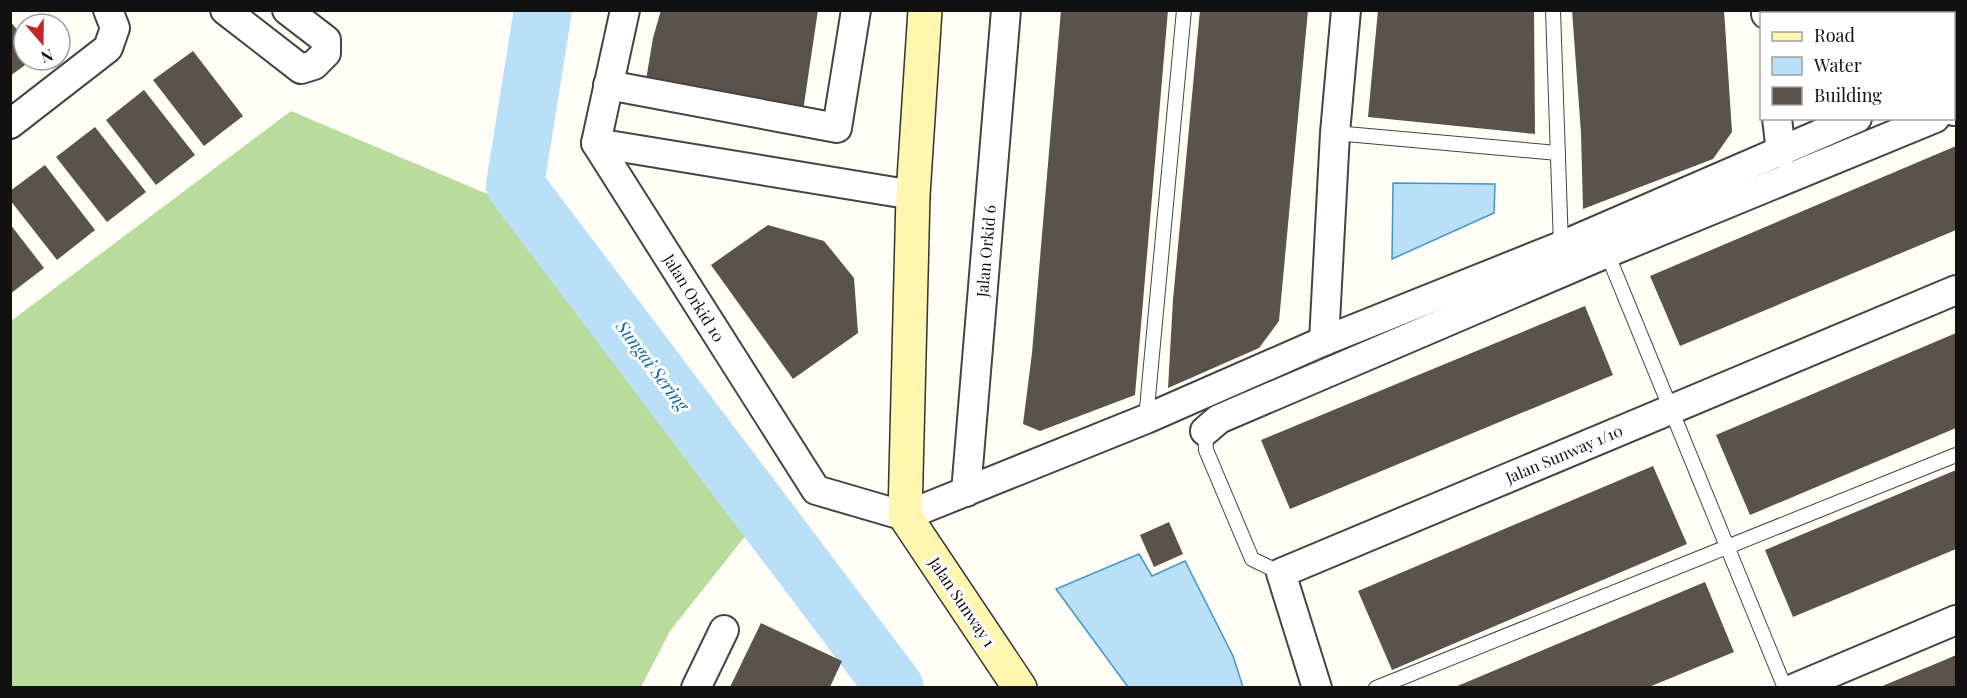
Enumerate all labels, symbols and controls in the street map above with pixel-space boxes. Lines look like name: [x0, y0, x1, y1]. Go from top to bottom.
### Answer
north arrow: [12, 12, 72, 72]
legend: [1760, 12, 1955, 120]
text: Road: [1814, 23, 1855, 47]
text: N: [38, 45, 56, 69]
text: Water: [1813, 53, 1862, 77]
text: Building: [1814, 83, 1882, 107]
street label: Jalan Orkid 6: [971, 204, 1000, 299]
street label: Jalan Orkid 10: [659, 249, 730, 346]
water label: Sungai Sering: [610, 314, 696, 417]
street label: Jalan Sunway 1/10: [1501, 419, 1626, 488]
street label: Jalan Sunway 1: [924, 552, 1000, 651]

